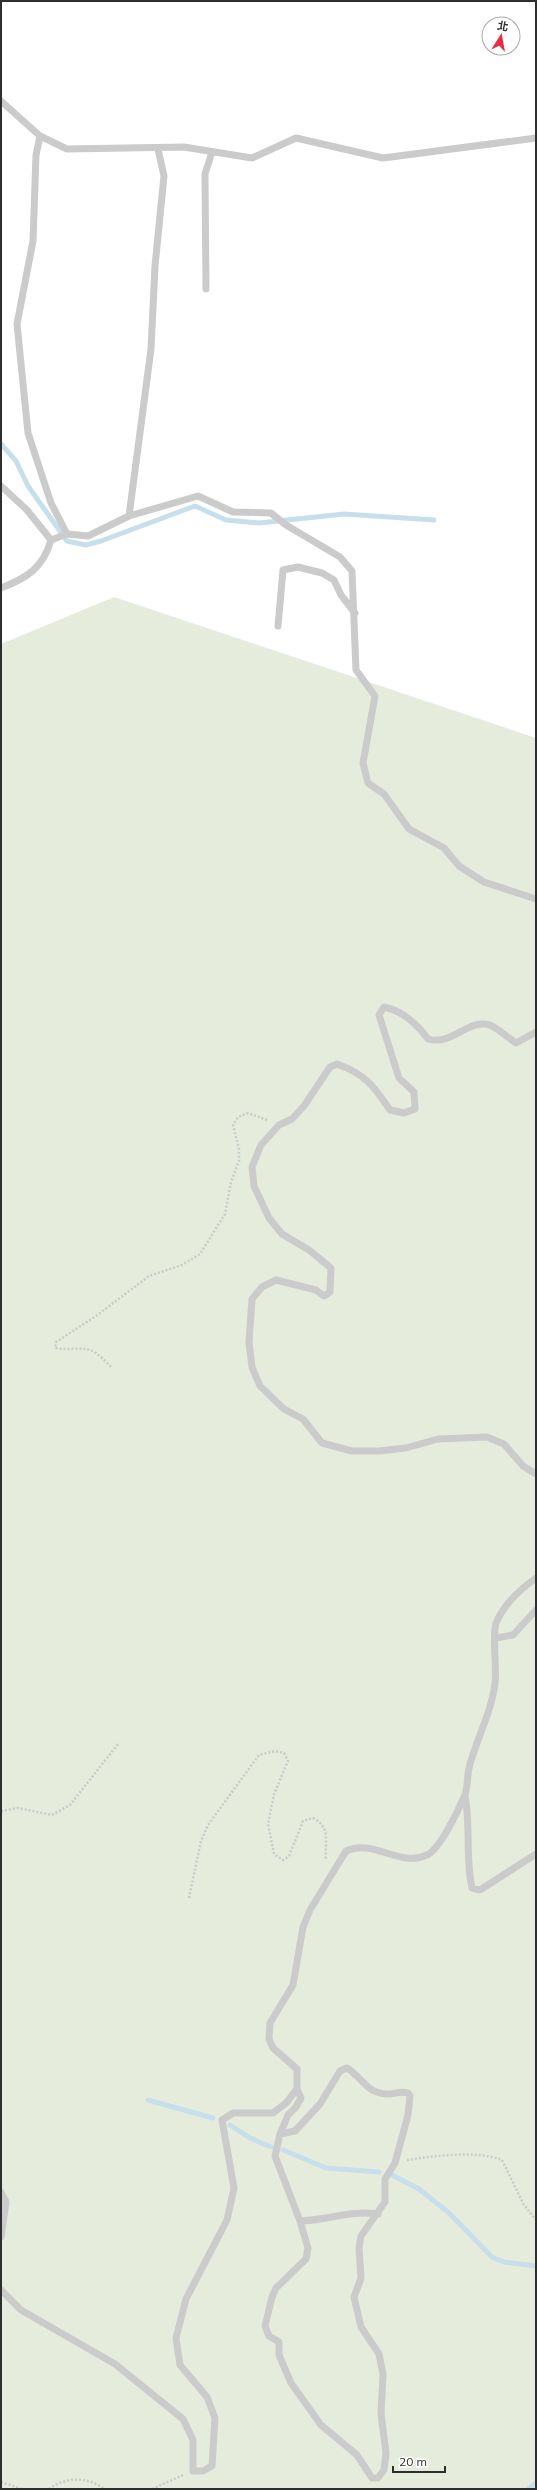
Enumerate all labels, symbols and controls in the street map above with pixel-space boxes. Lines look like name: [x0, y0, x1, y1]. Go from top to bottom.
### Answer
north arrow: [481, 16, 521, 56]
text: 北: [496, 18, 510, 34]
scale bar: [393, 2448, 445, 2474]
text: 20 m: [399, 2454, 427, 2469]

